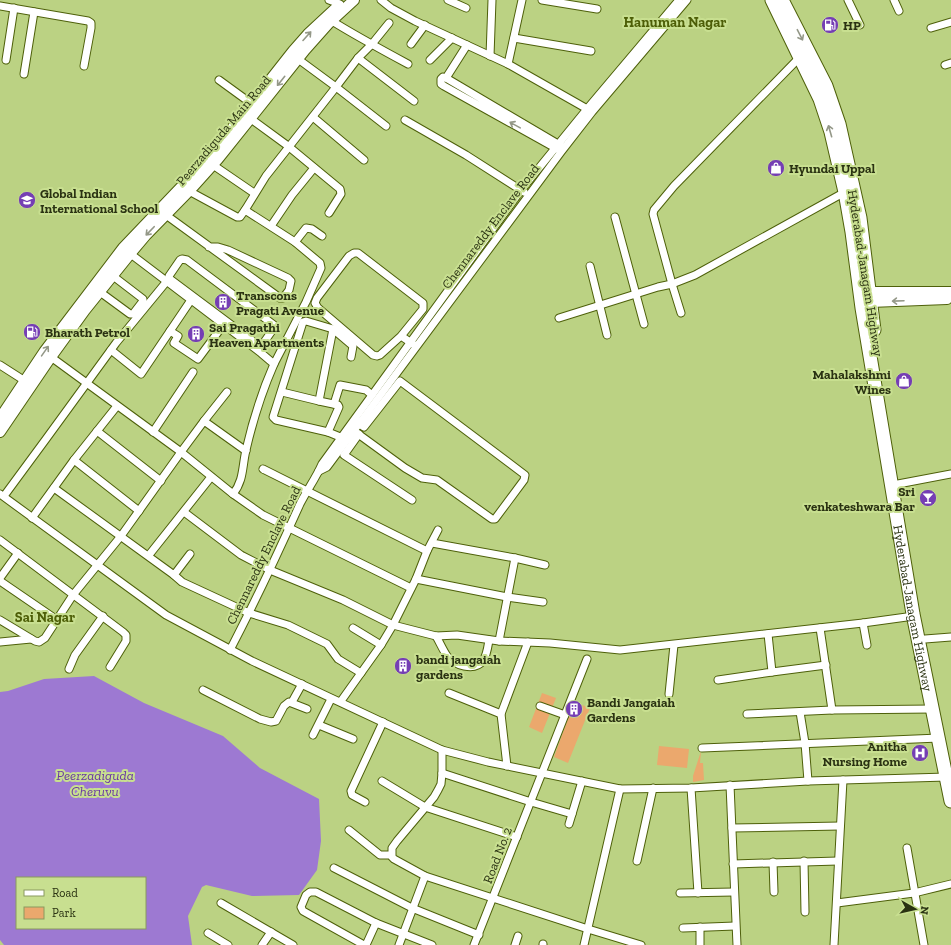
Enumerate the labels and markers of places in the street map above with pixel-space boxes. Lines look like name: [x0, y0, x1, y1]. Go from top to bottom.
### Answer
fuel station icon: HP: [820, 15, 840, 35]
place label: HP: [843, 18, 861, 33]
shop icon: Hyundai Uppal: [766, 158, 786, 178]
place label: Hyundai Uppal: [789, 161, 875, 176]
place label: Global Indian International School: [40, 186, 158, 216]
school or university icon: Global Indian International School: [17, 190, 37, 210]
place label: Transcons Pragati Avenue: [236, 288, 325, 318]
building icon: Transcons Pragati Avenue: [213, 292, 233, 312]
place label: Sai Pragathi Heaven Apartments: [209, 320, 324, 350]
fuel station icon: Bharath Petrol: [22, 322, 42, 342]
building icon: Sai Pragathi Heaven Apartments: [186, 324, 206, 344]
place label: Bharath Petrol: [45, 325, 130, 340]
place label: Mahalakshmi Wines: [812, 367, 891, 397]
shop icon: Mahalakshmi Wines: [894, 371, 914, 391]
place label: Sri venkateshwara Bar: [804, 484, 915, 514]
bar icon: Sri venkateshwara Bar: [918, 488, 938, 508]
place label: bandi jangaiah gardens: [415, 652, 501, 682]
building icon: bandi jangaiah gardens: [393, 656, 413, 676]
place label: Bandi Jangaiah Gardens: [587, 695, 676, 725]
building icon: Bandi Jangaiah Gardens: [564, 699, 584, 719]
place label: Anitha Nursing Home: [823, 739, 908, 769]
hospital icon: Anitha Nursing Home: [910, 743, 930, 763]

